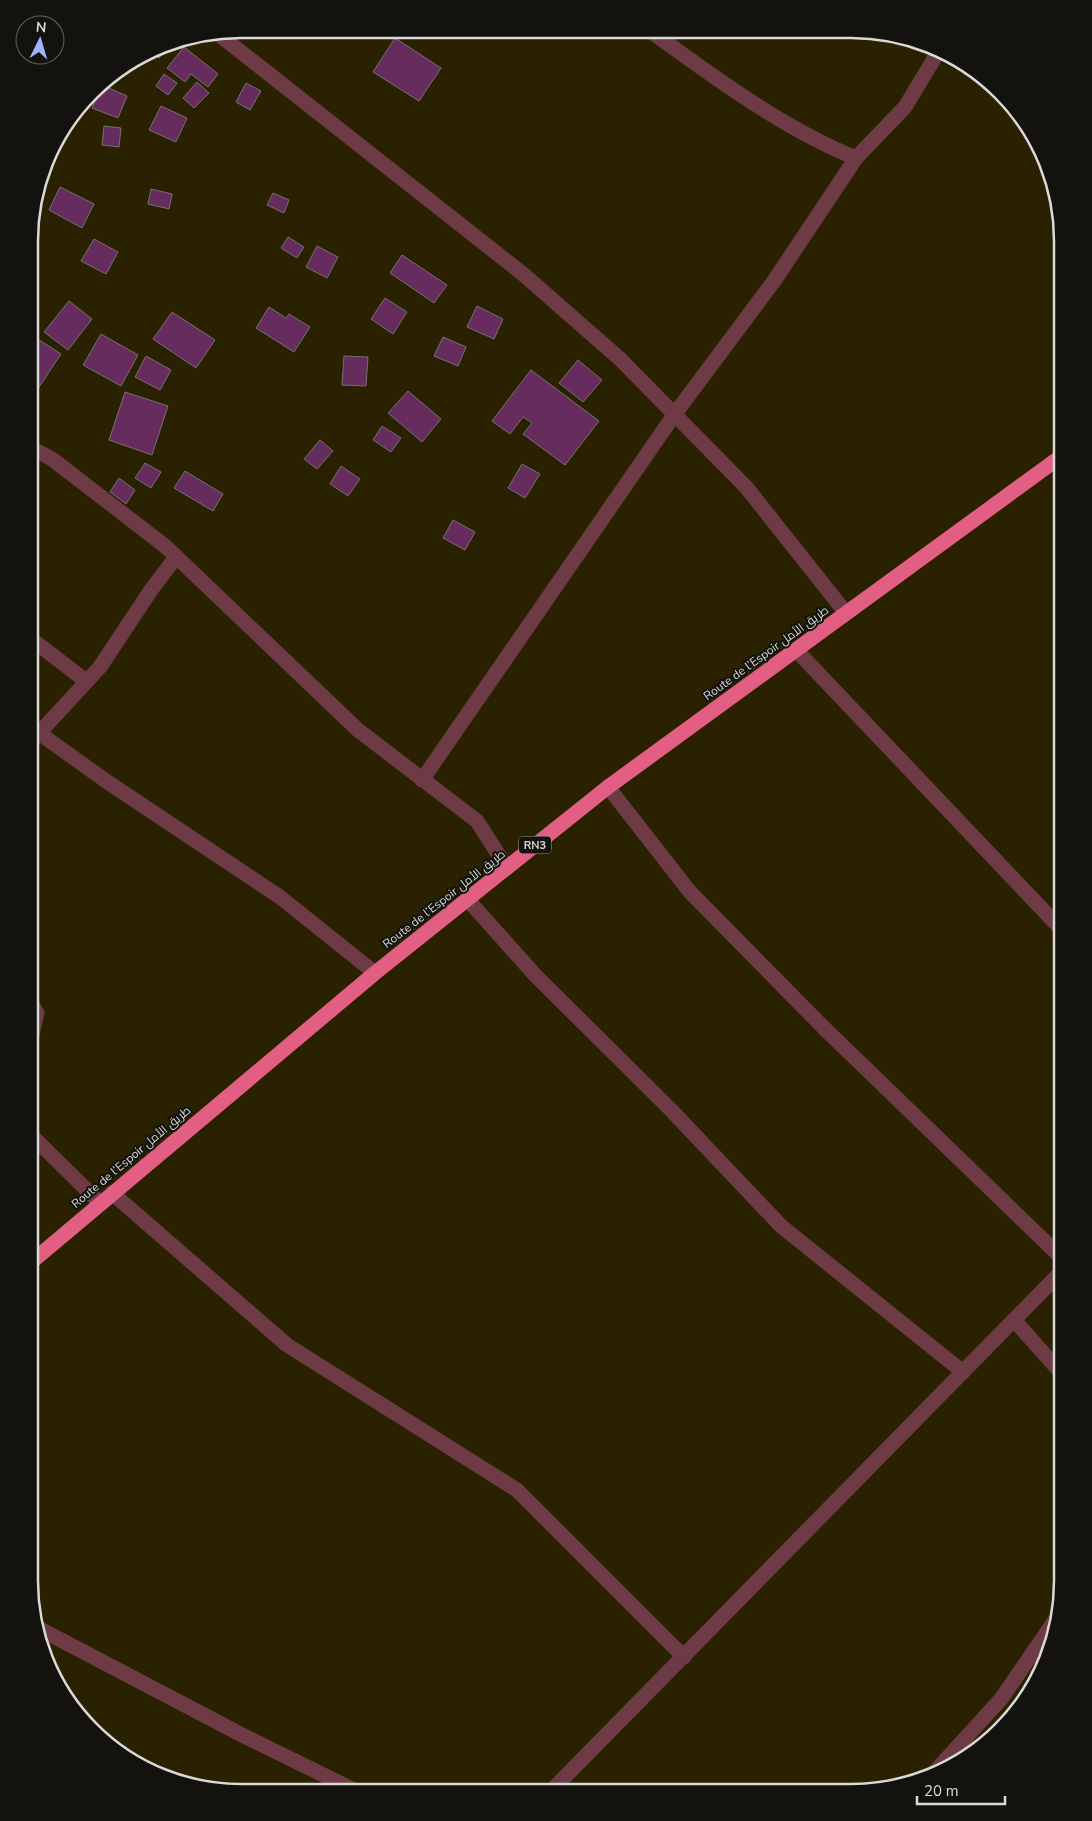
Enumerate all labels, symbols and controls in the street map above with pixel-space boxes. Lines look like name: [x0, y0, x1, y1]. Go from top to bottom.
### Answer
north arrow: [15, 15, 65, 65]
text: N: [35, 18, 47, 37]
street label: Route de l’Espoir طريق الأمل: [700, 602, 832, 704]
road number: RN3: [519, 836, 551, 854]
street label: Route de l’Espoir طريق الأمل: [379, 846, 509, 952]
street label: Route de l’Espoir طريق الأمل: [68, 1102, 194, 1212]
scale bar: [917, 1774, 1004, 1806]
text: 20 m: [924, 1781, 959, 1801]

